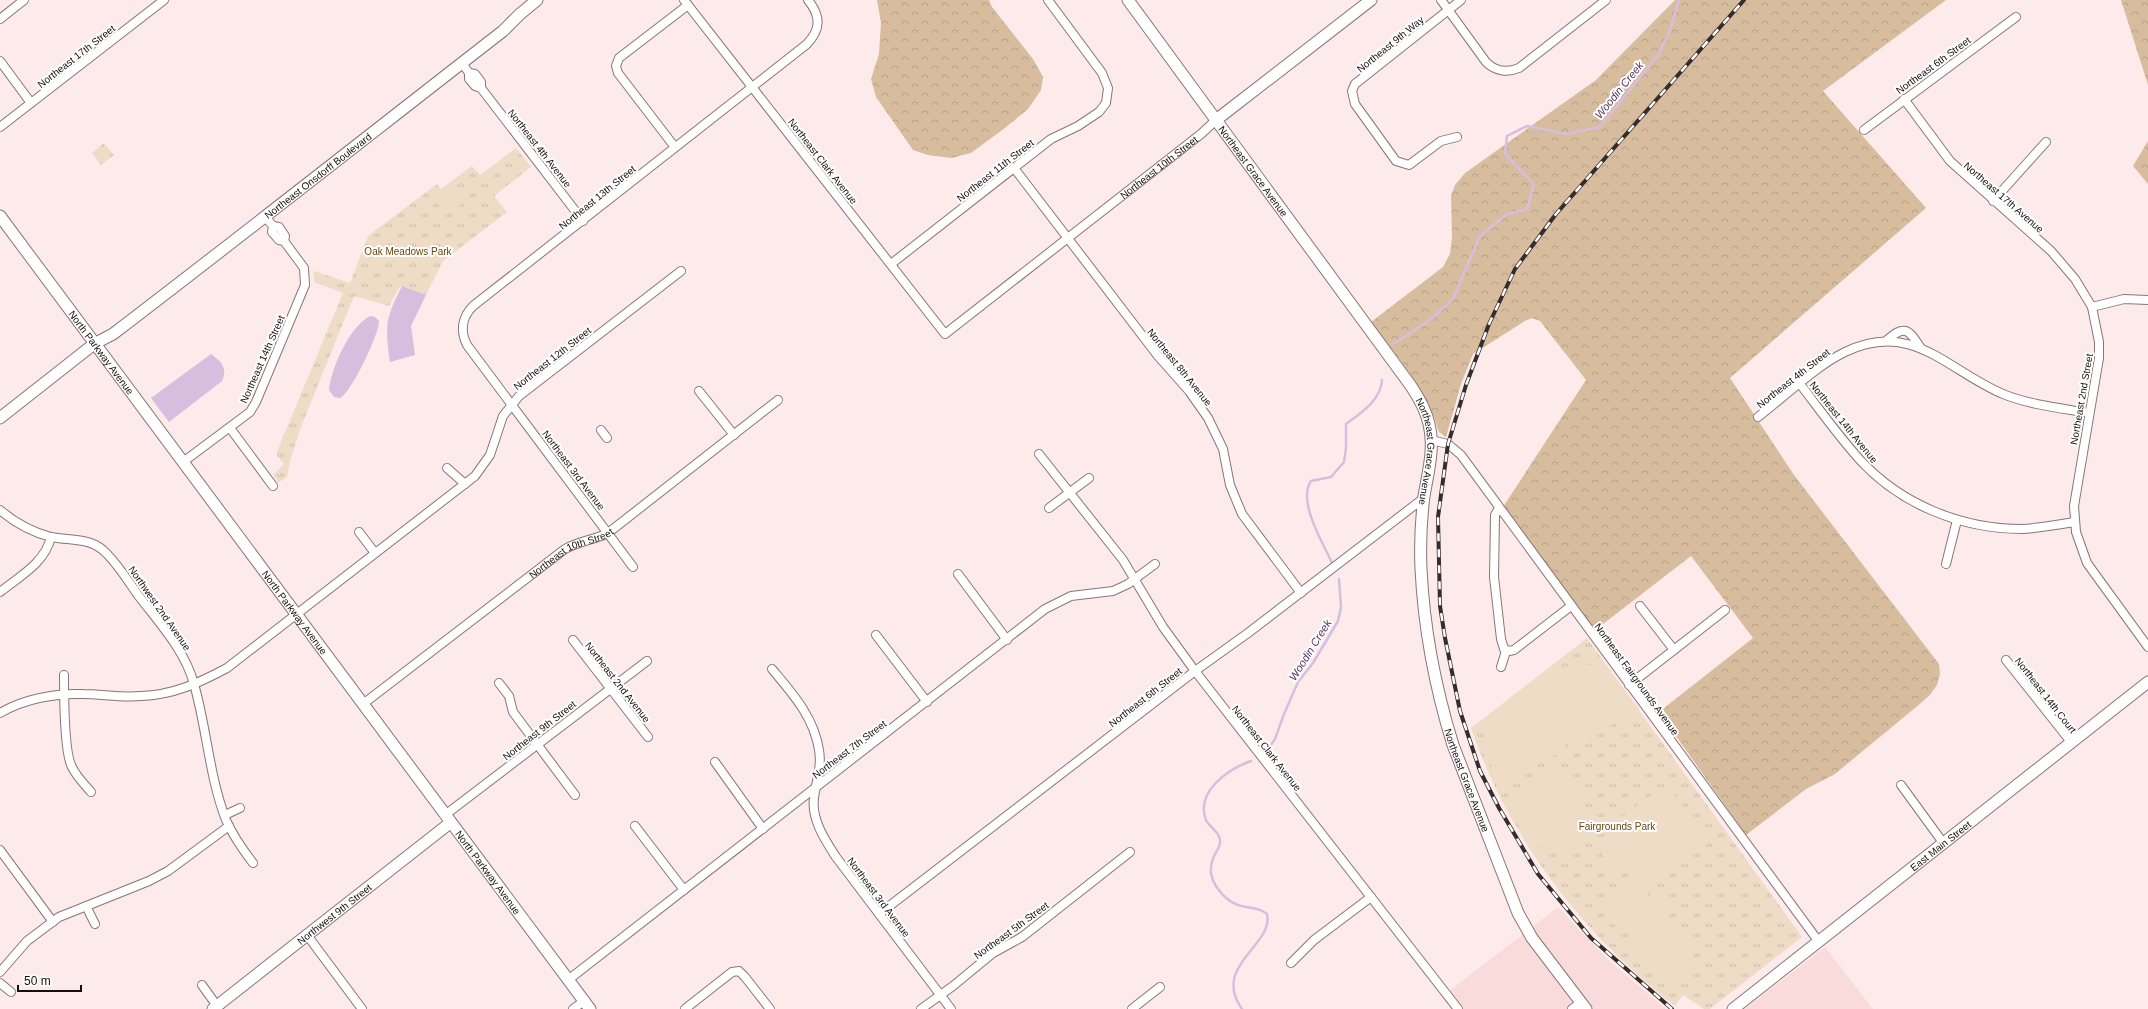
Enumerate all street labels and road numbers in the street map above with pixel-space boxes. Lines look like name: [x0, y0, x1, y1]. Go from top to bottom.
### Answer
street label: Northeast 9th Way: [1355, 14, 1426, 75]
street label: Northeast 17th Street: [35, 23, 117, 90]
street label: Northeast 6th Street: [1894, 35, 1973, 96]
street label: Northeast 4th Avenue: [506, 107, 574, 190]
street label: Northeast Clark Avenue: [786, 116, 860, 207]
street label: Northeast Grace Avenue: [1216, 124, 1290, 219]
street label: Northeast Onsdorff Boulevard: [263, 131, 374, 221]
street label: Northeast 10th Street: [1118, 134, 1200, 201]
street label: Northeast 11th Street: [955, 137, 1036, 204]
street label: Northeast 17th Avenue: [1962, 160, 2046, 235]
street label: Northeast 13th Street: [557, 163, 638, 232]
street label: North Parkway Avenue: [66, 309, 136, 397]
street label: Northeast 14th Street: [238, 313, 287, 405]
street label: Northeast 12th Street: [511, 325, 593, 392]
street label: Northeast 8th Avenue: [1145, 327, 1214, 408]
street label: Northeast 4th Street: [1755, 346, 1832, 410]
street label: Northeast 2nd Street: [2068, 352, 2095, 445]
street label: Northeast 14th Avenue: [1807, 379, 1880, 466]
street label: Northeast Grace Avenue: [1414, 396, 1436, 506]
street label: Northeast 3rd Avenue: [540, 428, 607, 513]
street label: Northeast 10th Street: [527, 526, 616, 581]
street label: Northwest 2nd Avenue: [126, 564, 193, 653]
street label: North Parkway Avenue: [260, 569, 329, 657]
street label: Northeast Fairgrounds Avenue: [1592, 621, 1681, 738]
street label: Northeast 2nd Avenue: [583, 640, 653, 725]
street label: Northeast 14th Court: [2013, 655, 2079, 735]
street label: Northeast 6th Street: [1107, 665, 1184, 729]
street label: Northeast 9th Street: [501, 698, 578, 762]
street label: Northeast Clark Avenue: [1230, 703, 1304, 794]
street label: Northeast 7th Street: [810, 718, 889, 781]
street label: Northeast Grace Avenue: [1442, 727, 1491, 834]
street label: East Main Street: [1908, 819, 1973, 873]
street label: North Parkway Avenue: [453, 829, 523, 917]
street label: Northeast 3rd Avenue: [845, 855, 912, 940]
street label: Northwest 9th Street: [295, 882, 374, 947]
street label: Northeast 5th Street: [972, 900, 1051, 961]

